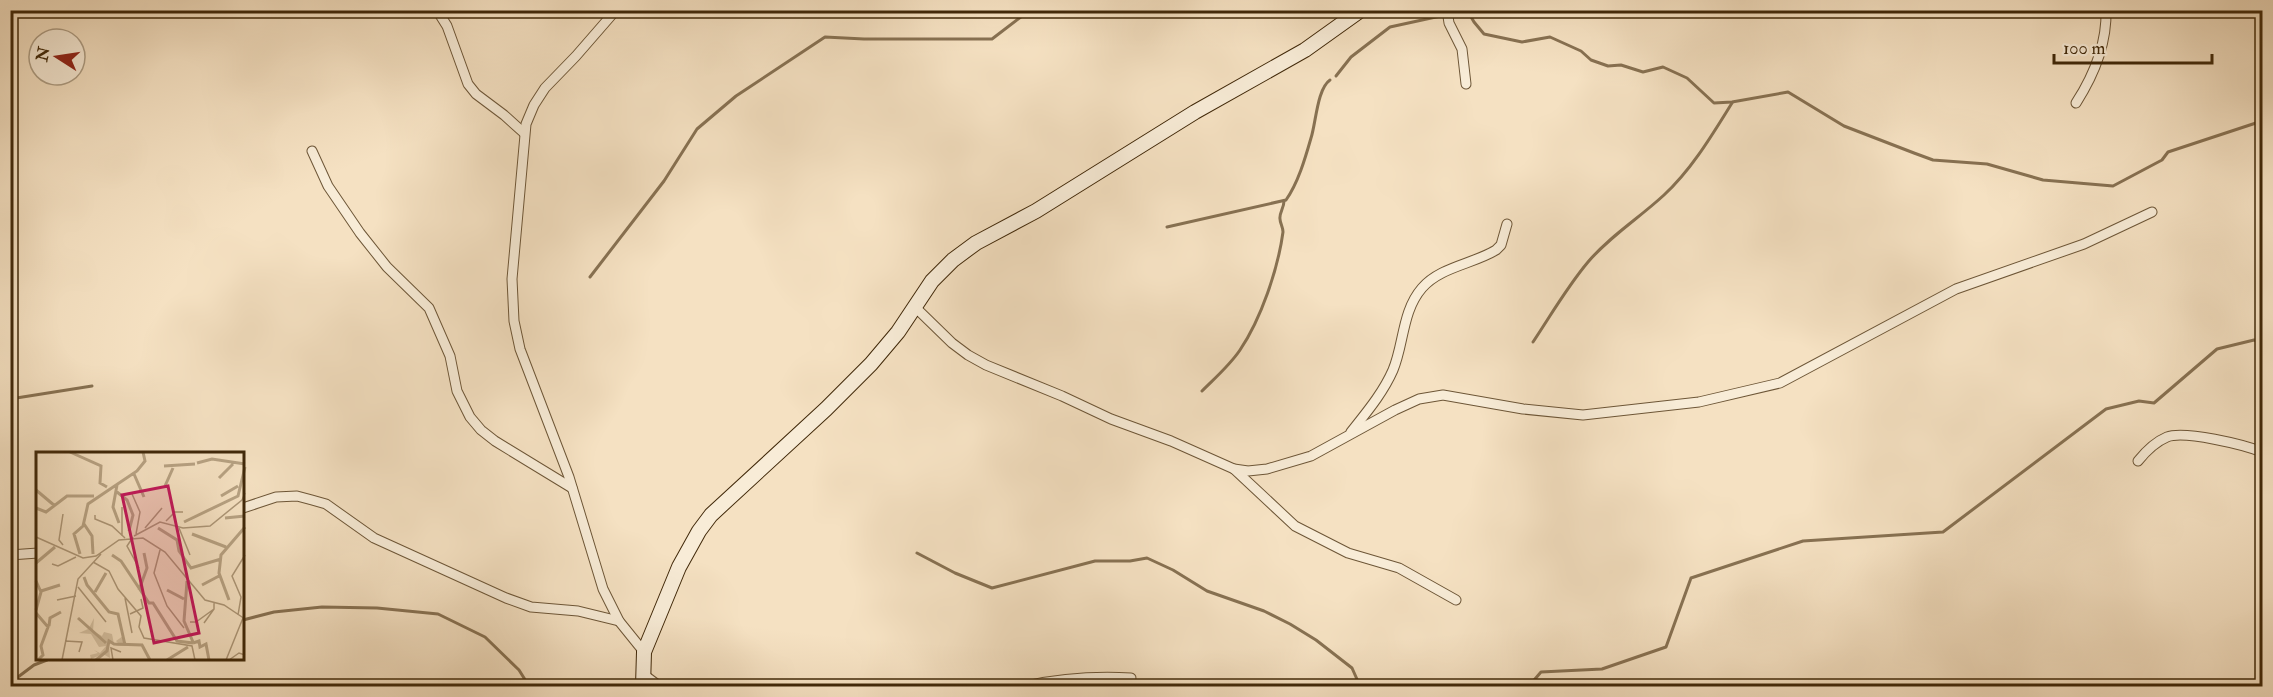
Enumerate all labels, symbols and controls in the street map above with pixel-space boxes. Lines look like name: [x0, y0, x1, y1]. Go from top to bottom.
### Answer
north arrow: [27, 27, 87, 87]
scale bar: [2054, 27, 2212, 65]
text: 100 m: [2063, 37, 2106, 60]
text: N: [32, 44, 55, 64]
inset map: [36, 452, 244, 661]

